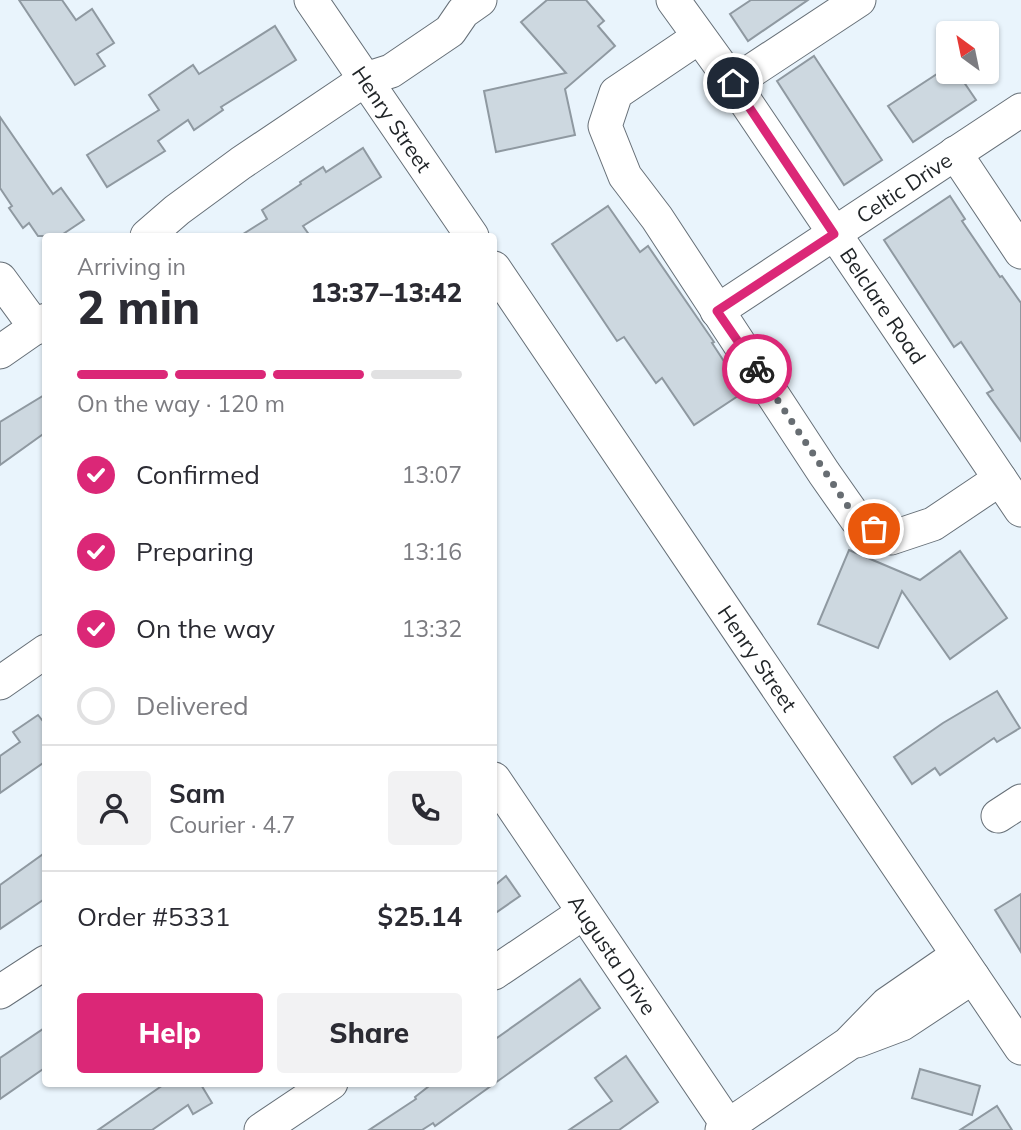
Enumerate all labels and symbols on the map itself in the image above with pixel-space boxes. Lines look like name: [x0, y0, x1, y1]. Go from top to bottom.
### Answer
north arrow: [936, 21, 999, 84]
pin: [703, 53, 763, 113]
street label: Henry Street: [347, 61, 438, 177]
street label: Celtic Drive: [851, 147, 957, 228]
street label: Belclare Road: [835, 243, 932, 369]
courier: [722, 334, 792, 404]
pin: [844, 499, 904, 559]
street label: Henry Street: [713, 600, 803, 716]
street label: Augusta Drive: [563, 890, 662, 1020]

